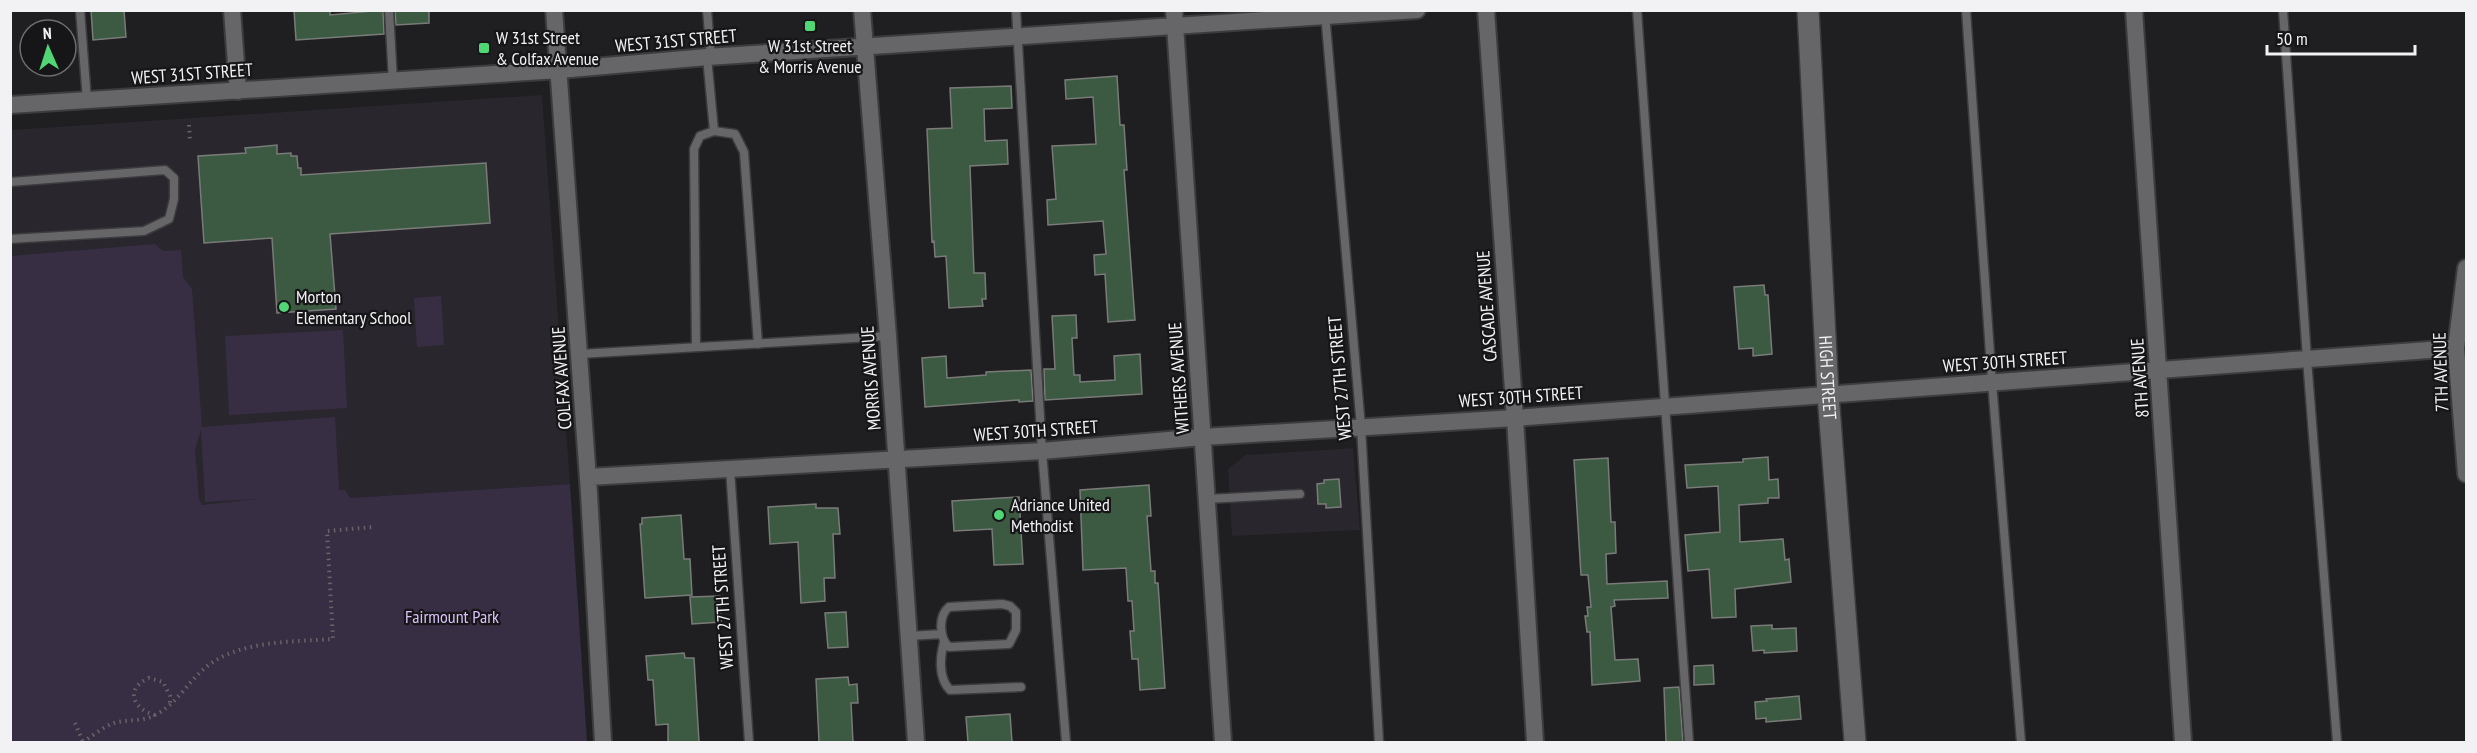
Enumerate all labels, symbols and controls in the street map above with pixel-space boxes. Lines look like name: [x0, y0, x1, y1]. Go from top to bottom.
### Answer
north arrow: [18, 18, 78, 78]
scale bar: [2267, 18, 2416, 56]
marker: W 31st Street & Morris Avenue: [803, 19, 817, 33]
text: N: [42, 23, 52, 43]
street label: WEST 31ST STREET: [614, 24, 738, 57]
place label: W 31st Street & Colfax Avenue: [496, 26, 599, 70]
text: 50 m: [2276, 27, 2308, 50]
place label: W 31st Street & Morris Avenue: [758, 34, 862, 78]
marker: W 31st Street & Colfax Avenue: [477, 41, 491, 55]
street label: WEST 31ST STREET: [130, 58, 254, 89]
street label: CASCADE AVENUE: [1471, 250, 1502, 362]
place label: Morton Elementary School: [296, 285, 412, 329]
marker: Morton Elementary School: [277, 300, 291, 314]
street label: WEST 27TH STREET: [1323, 315, 1356, 441]
street label: WITHERS AVENUE: [1163, 321, 1194, 435]
street label: MORRIS AVENUE: [855, 325, 886, 431]
street label: COLFAX AVENUE: [546, 326, 577, 430]
street label: 7TH AVENUE: [2428, 332, 2453, 412]
street label: HIGH STREET: [1814, 335, 1842, 420]
street label: 8TH AVENUE: [2125, 337, 2154, 419]
street label: WEST 30TH STREET: [1942, 346, 2068, 377]
street label: WEST 30TH STREET: [1458, 381, 1584, 412]
street label: WEST 30TH STREET: [973, 415, 1099, 446]
place label: Adriance United Methodist: [1011, 493, 1110, 537]
marker: Adriance United Methodist: [992, 508, 1006, 522]
street label: WEST 27TH STREET: [707, 544, 738, 670]
park label: Fairmount Park: [405, 605, 499, 628]

